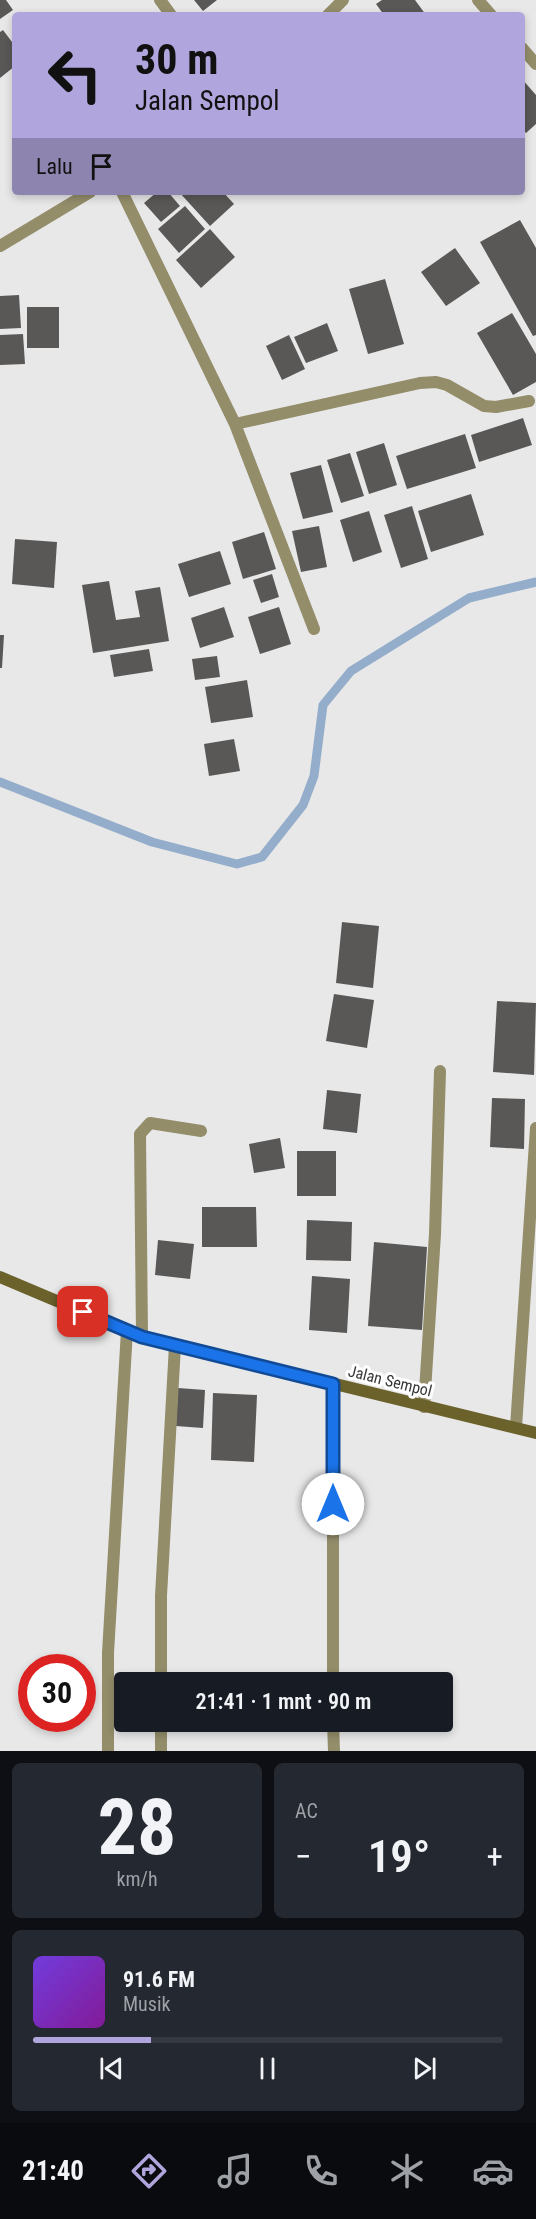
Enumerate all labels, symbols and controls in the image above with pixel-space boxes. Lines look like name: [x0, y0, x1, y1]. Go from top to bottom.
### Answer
text: 30 m: [135, 35, 218, 84]
icon: left: [36, 36, 114, 114]
text: Jalan Sempol: [135, 85, 279, 117]
icon: arrive: [85, 150, 118, 183]
text: Lalu: [36, 154, 73, 179]
pin: [57, 1286, 108, 1337]
icon: arrive: [66, 1295, 99, 1328]
street label: Jalan Sempol: [346, 1361, 434, 1401]
position arrow: [301, 1472, 365, 1536]
speed limit sign: 30: [18, 1654, 96, 1732]
text: 21:41 · 1 mnt · 90 m: [195, 1689, 372, 1714]
text: 28: [98, 1782, 176, 1873]
text: AC: [295, 1799, 318, 1823]
text: 19°: [368, 1830, 430, 1883]
text: −: [295, 1837, 312, 1876]
text: +: [487, 1837, 503, 1876]
text: km/h: [116, 1867, 158, 1891]
text: 91.6 FM: [123, 1967, 195, 1992]
text: Musik: [123, 1992, 171, 2016]
icon: previous: [95, 2052, 128, 2085]
icon: pause: [251, 2052, 284, 2085]
icon: next: [408, 2052, 441, 2085]
icon: directions: [128, 2150, 170, 2192]
icon: music: [214, 2150, 256, 2192]
icon: phone: [300, 2150, 342, 2192]
icon: climate: [386, 2150, 428, 2192]
icon: car: [472, 2150, 514, 2192]
text: 21:40: [22, 2155, 84, 2187]

